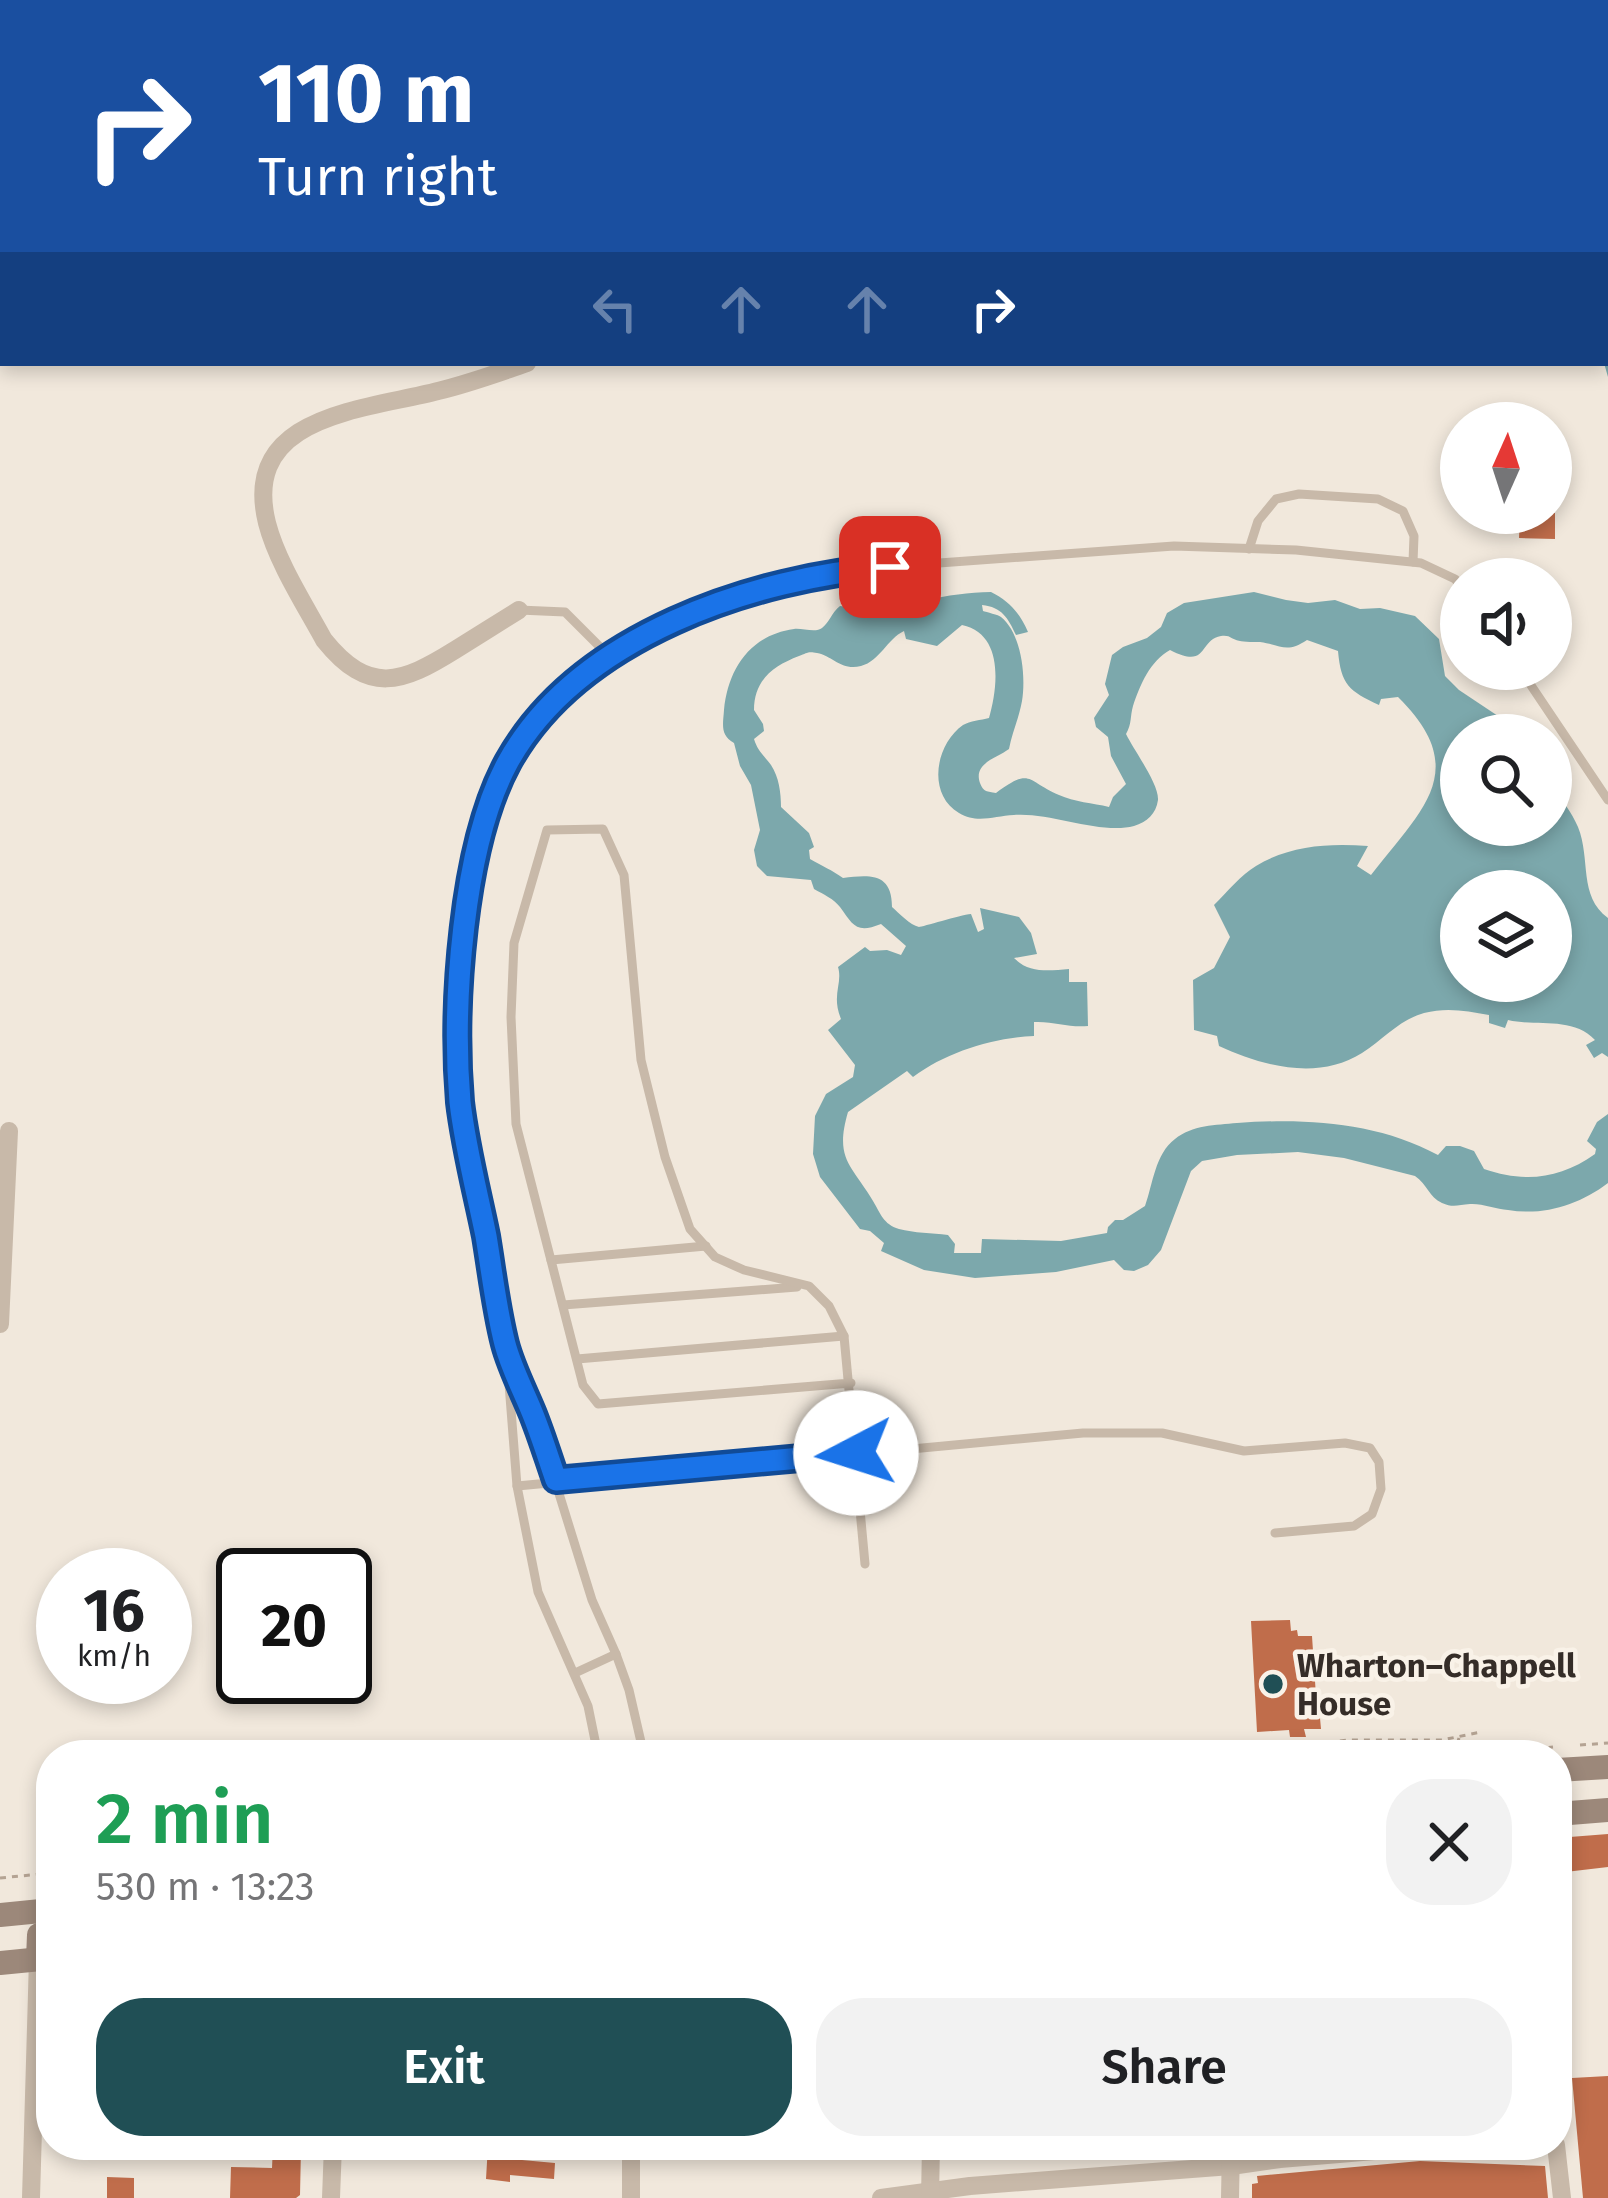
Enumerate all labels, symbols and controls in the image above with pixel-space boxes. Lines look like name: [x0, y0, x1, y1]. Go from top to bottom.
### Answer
text: 110 m: [258, 43, 474, 144]
icon: right: [60, 48, 216, 204]
text: Turn right: [258, 145, 497, 209]
icon: left: [582, 276, 648, 342]
icon: ahead: [708, 276, 774, 342]
icon: ahead: [834, 276, 900, 342]
icon: right: [960, 276, 1026, 342]
north arrow: [1440, 402, 1572, 534]
map controls: [1440, 402, 1572, 1002]
pin: [839, 516, 941, 618]
icon: arrive: [857, 534, 923, 600]
button: sound: [1440, 558, 1572, 690]
button: search: [1440, 714, 1572, 846]
button: layers: [1440, 870, 1572, 1002]
position arrow: [793, 1390, 919, 1516]
speed limit sign: 20: [216, 1548, 372, 1704]
text: 16: [83, 1575, 145, 1647]
text: km/h: [77, 1638, 151, 1674]
place label: Wharton–Chappell House: [1297, 1646, 1576, 1724]
marker: Wharton–Chappell House: [1260, 1671, 1286, 1697]
text: 2 min: [96, 1776, 273, 1862]
button: close: [1386, 1779, 1512, 1905]
text: 530 m · 13:23: [96, 1864, 315, 1910]
button: Exit: [96, 1998, 792, 2136]
button: Share: [816, 1998, 1512, 2136]

